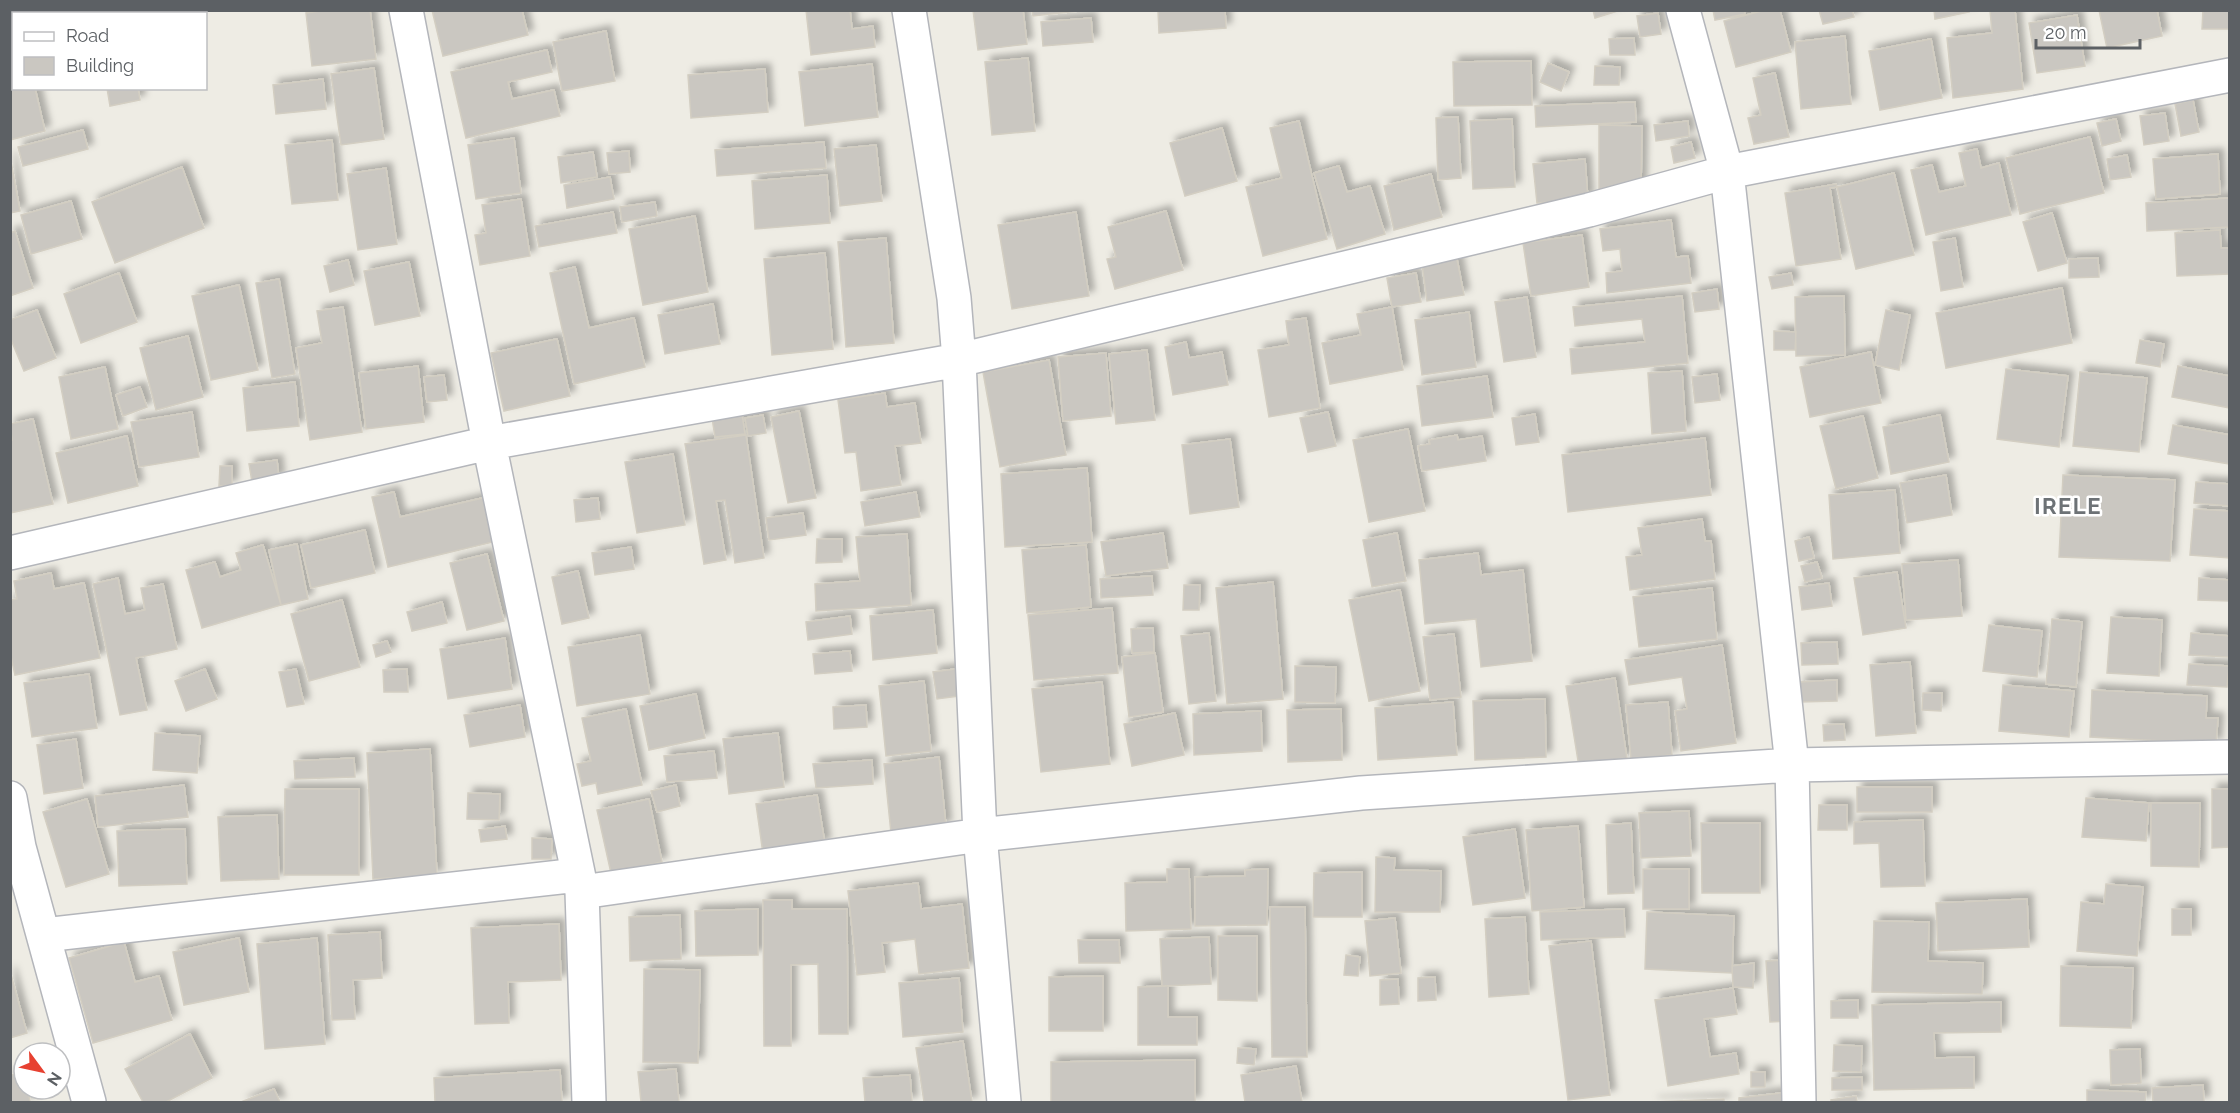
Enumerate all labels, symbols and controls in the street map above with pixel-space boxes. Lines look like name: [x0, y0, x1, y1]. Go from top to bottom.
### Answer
legend: [12, 12, 207, 90]
scale bar: [2036, 12, 2140, 50]
text: 20 m: [2045, 22, 2087, 43]
text: Road: [66, 25, 109, 46]
text: Building: [66, 55, 134, 76]
district label: IRELE: [2034, 493, 2102, 519]
north arrow: [12, 1041, 72, 1101]
text: N: [43, 1069, 65, 1089]

